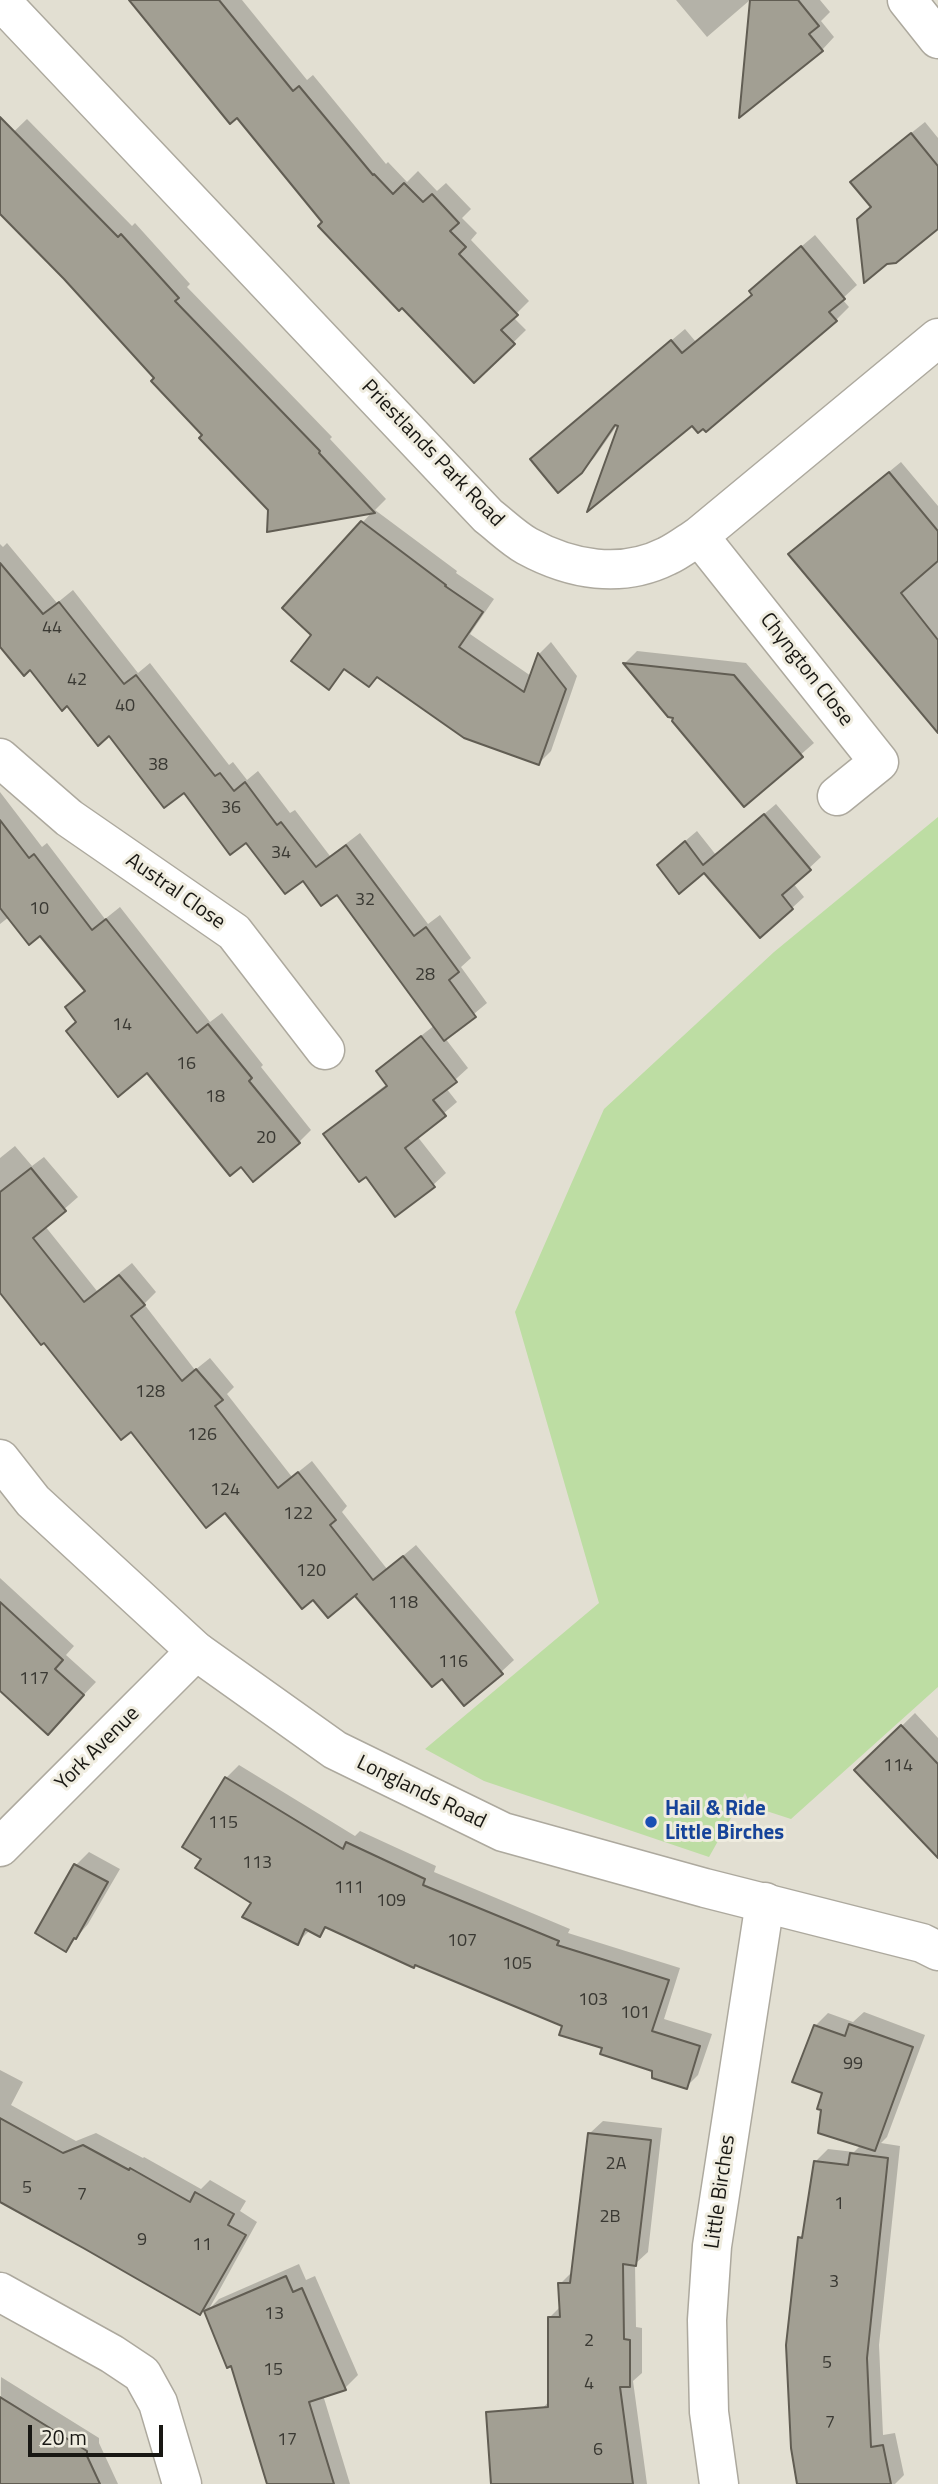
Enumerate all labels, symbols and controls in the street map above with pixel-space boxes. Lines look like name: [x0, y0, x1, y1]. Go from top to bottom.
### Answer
street label: Priestlands Park Road: [355, 375, 509, 533]
street label: Chyngton Close: [754, 608, 858, 732]
house number: 44: [42, 618, 62, 640]
house number: 42: [67, 670, 87, 692]
house number: 40: [115, 696, 135, 718]
house number: 38: [148, 755, 168, 777]
house number: 36: [221, 798, 241, 820]
house number: 34: [271, 843, 291, 865]
street label: Austral Close: [120, 848, 230, 936]
house number: 32: [355, 890, 375, 912]
house number: 10: [29, 899, 49, 921]
house number: 28: [415, 965, 435, 987]
house number: 14: [112, 1015, 132, 1037]
house number: 16: [176, 1054, 196, 1076]
house number: 18: [205, 1087, 225, 1109]
house number: 20: [256, 1128, 276, 1150]
house number: 128: [135, 1382, 165, 1404]
house number: 126: [187, 1425, 217, 1447]
house number: 124: [210, 1480, 240, 1502]
house number: 122: [283, 1504, 313, 1526]
house number: 120: [296, 1561, 326, 1583]
house number: 118: [388, 1593, 418, 1615]
house number: 116: [438, 1652, 468, 1674]
house number: 117: [19, 1669, 49, 1691]
street label: York Avenue: [51, 1702, 145, 1796]
street label: Longlands Road: [352, 1751, 490, 1835]
house number: 114: [883, 1756, 913, 1778]
place label: Hail & Ride Little Birches: [665, 1797, 784, 1847]
house number: 115: [208, 1813, 238, 1835]
marker: Hail & Ride Little Birches: [643, 1814, 659, 1830]
house number: 113: [242, 1853, 272, 1875]
house number: 111: [334, 1878, 364, 1900]
house number: 109: [376, 1891, 406, 1913]
house number: 107: [447, 1931, 477, 1953]
house number: 105: [502, 1954, 532, 1976]
house number: 103: [578, 1990, 608, 2012]
house number: 101: [620, 2003, 650, 2025]
house number: 99: [843, 2054, 863, 2076]
street label: Little Birches: [701, 2133, 741, 2251]
house number: 2A: [606, 2154, 626, 2176]
house number: 5: [22, 2178, 32, 2200]
house number: 7: [77, 2185, 87, 2207]
house number: 1: [834, 2194, 844, 2216]
house number: 2B: [599, 2207, 621, 2229]
house number: 9: [137, 2230, 147, 2252]
house number: 11: [192, 2235, 212, 2257]
house number: 3: [829, 2272, 839, 2294]
house number: 13: [264, 2304, 284, 2326]
house number: 2: [584, 2331, 594, 2353]
house number: 5: [822, 2353, 832, 2375]
house number: 15: [263, 2360, 283, 2382]
house number: 4: [584, 2374, 594, 2396]
scale bar: [32, 2410, 166, 2454]
house number: 7: [825, 2413, 835, 2435]
text: 20 m: [41, 2421, 87, 2453]
house number: 17: [277, 2430, 297, 2452]
house number: 6: [593, 2440, 603, 2462]

